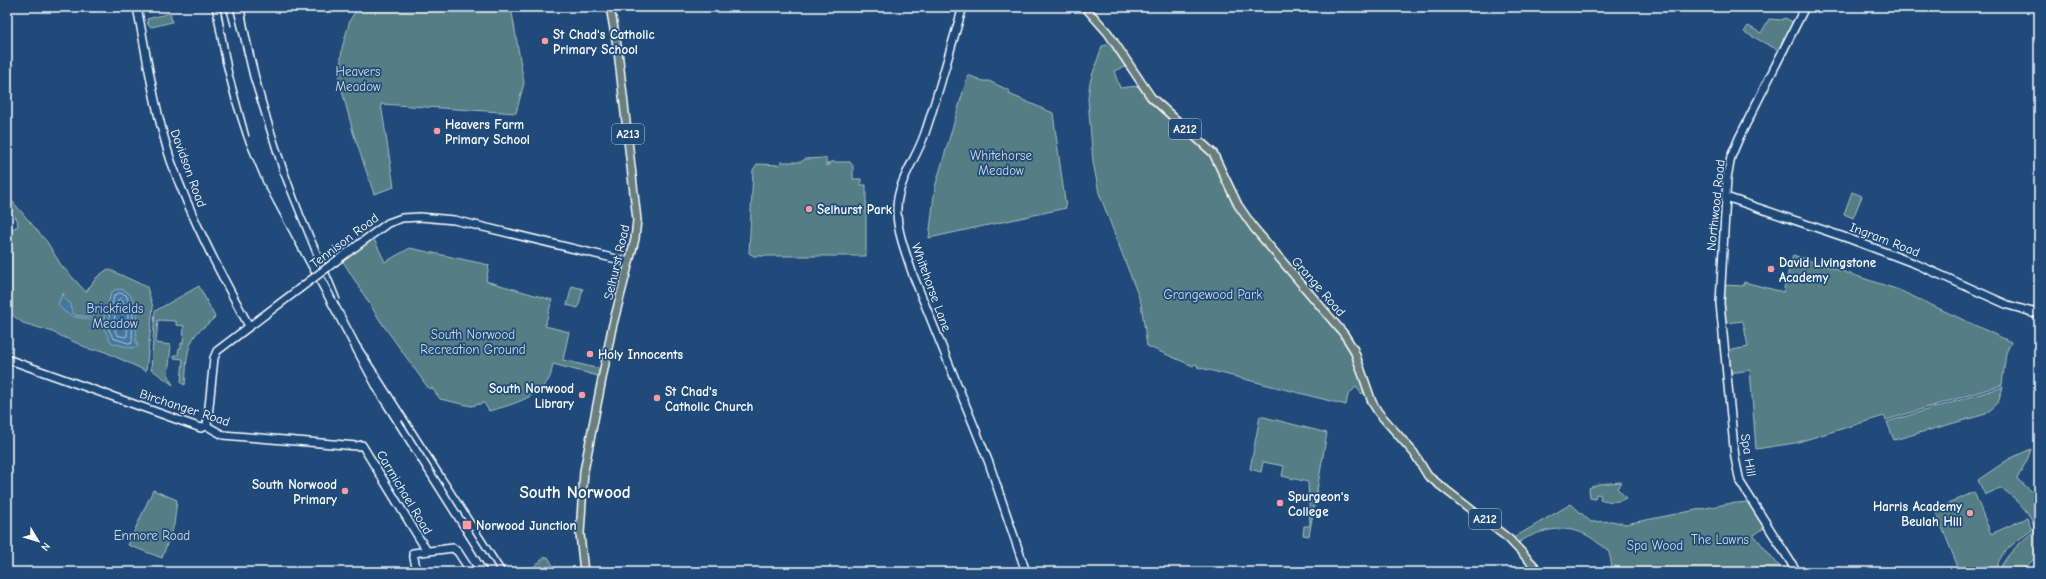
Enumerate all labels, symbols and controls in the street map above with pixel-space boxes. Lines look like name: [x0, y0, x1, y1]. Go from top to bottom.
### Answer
place label: St Chad's Catholic Primary School: [553, 27, 655, 57]
marker: St Chad's Catholic Primary School: [540, 36, 550, 46]
park label: Heavers Meadow: [335, 64, 381, 94]
place label: Heavers Farm Primary School: [445, 117, 530, 147]
road number: A212: [1169, 119, 1201, 139]
road number: A213: [612, 124, 644, 144]
marker: Heavers Farm Primary School: [432, 126, 442, 136]
street label: Davidson Road: [167, 127, 210, 209]
park label: Whitehorse Meadow: [970, 148, 1032, 178]
street label: Northwood Road: [1703, 159, 1728, 252]
place label: Selhurst Park: [817, 202, 893, 217]
marker: Selhurst Park: [804, 204, 814, 214]
street label: Tennison Road: [307, 210, 381, 271]
street label: Ingram Road: [1848, 219, 1922, 260]
street label: Selhurst Road: [601, 223, 632, 301]
street label: Whitehorse Lane: [909, 241, 955, 334]
street label: Grange Road: [1289, 254, 1349, 319]
place label: David Livingstone Academy: [1779, 255, 1877, 285]
marker: David Livingstone Academy: [1766, 264, 1776, 274]
park label: Grangewood Park: [1164, 287, 1263, 302]
park label: Brickfields Meadow: [87, 301, 143, 331]
park label: South Norwood Recreation Ground: [420, 327, 526, 357]
place label: Holy Innocents: [598, 347, 684, 362]
marker: Holy Innocents: [585, 349, 595, 359]
place label: South Norwood Library: [489, 381, 574, 411]
place label: St Chad's Catholic Church: [665, 384, 754, 414]
street label: Birchanger Road: [138, 386, 232, 429]
marker: South Norwood Library: [577, 390, 587, 400]
marker: St Chad's Catholic Church: [652, 393, 662, 403]
street label: Spa Hill: [1738, 433, 1759, 478]
street label: Carmichael Road: [374, 448, 436, 537]
place label: South Norwood Primary: [252, 477, 337, 507]
district label: South Norwood: [519, 483, 631, 502]
marker: South Norwood Primary: [340, 486, 350, 496]
place label: Spurgeon's College: [1288, 489, 1349, 519]
marker: Spurgeon's College: [1275, 498, 1285, 508]
place label: Harris Academy Beulah Hill: [1873, 499, 1962, 529]
marker: Harris Academy Beulah Hill: [1965, 508, 1975, 518]
road number: A212: [1469, 509, 1501, 529]
place label: Norwood Junction: [476, 518, 577, 533]
marker: Norwood Junction: [461, 519, 473, 531]
north arrow: [18, 521, 58, 561]
park label: Enmore Road: [114, 528, 190, 543]
park label: The Lawns: [1691, 532, 1749, 547]
park label: Spa Wood: [1627, 538, 1683, 553]
text: N: [38, 540, 53, 554]

